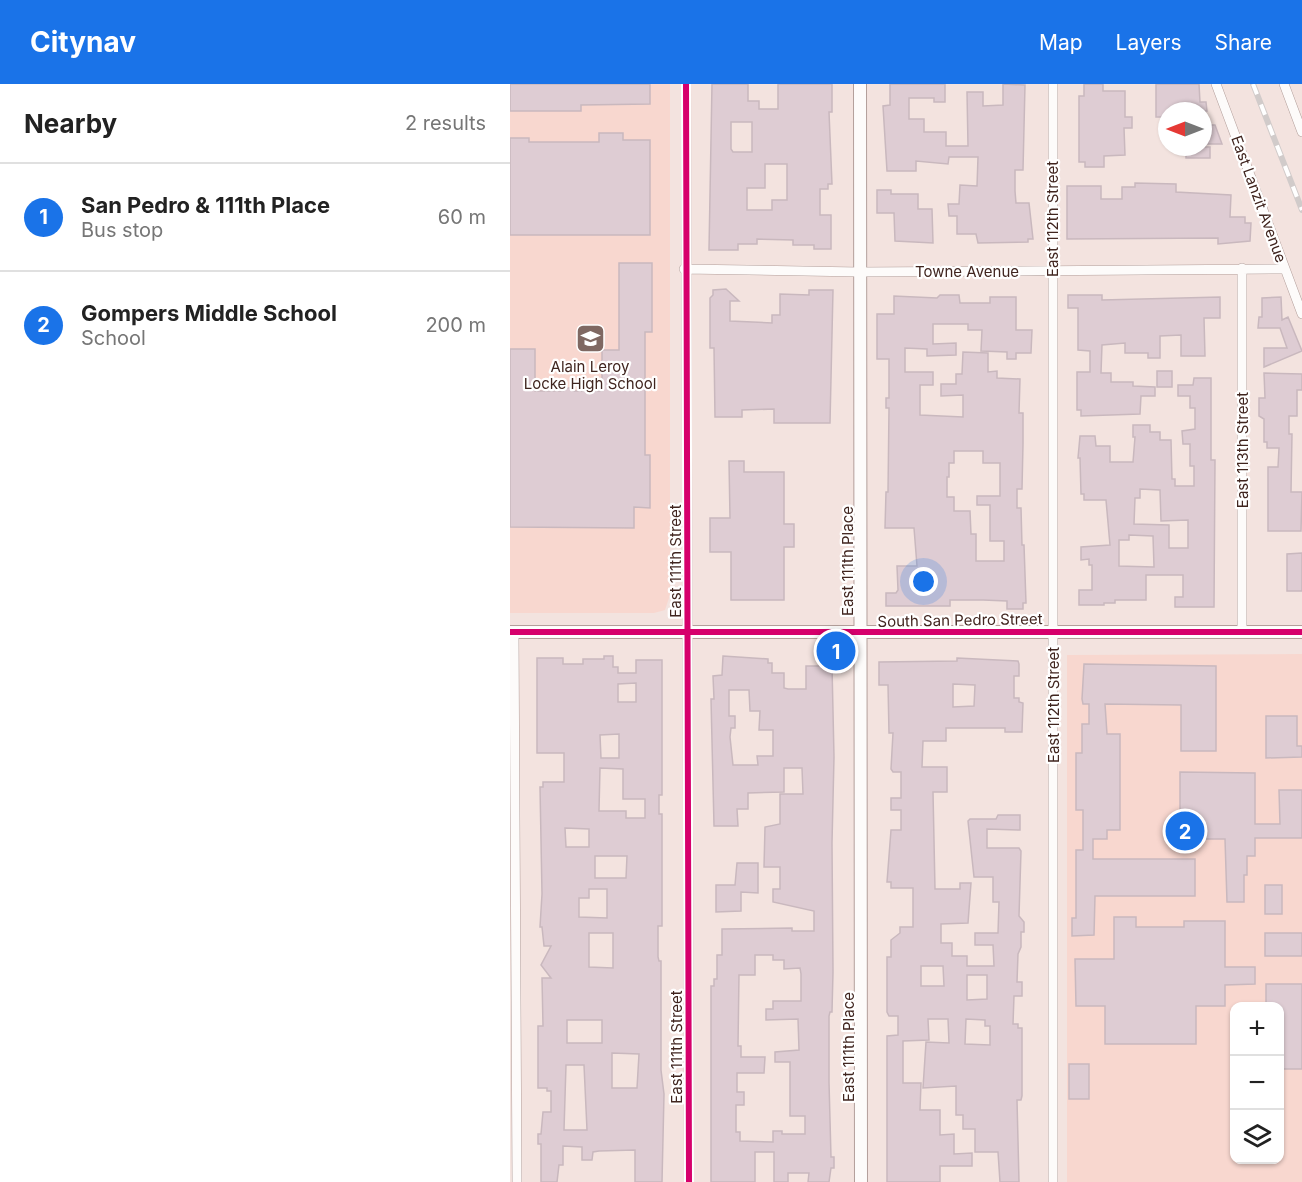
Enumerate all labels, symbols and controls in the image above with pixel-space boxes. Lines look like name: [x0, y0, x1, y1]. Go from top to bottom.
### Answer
text: Citynav: [30, 25, 136, 59]
text: Map: [1039, 30, 1083, 55]
text: Layers: [1116, 30, 1182, 55]
text: Share: [1215, 30, 1272, 55]
north arrow: [1158, 102, 1212, 156]
text: Nearby: [24, 108, 117, 139]
text: 2 results: [405, 111, 486, 135]
street label: East Lanzit Avenue: [1227, 133, 1291, 265]
street label: East 112th Street: [1043, 161, 1062, 277]
text: San Pedro & 111th Place: [81, 192, 330, 218]
text: 1: [39, 205, 48, 229]
text: 60 m: [438, 205, 486, 229]
text: Bus stop: [81, 218, 163, 242]
street label: Towne Avenue: [915, 262, 1019, 281]
text: Gompers Middle School: [81, 300, 337, 326]
text: 2: [37, 313, 50, 337]
text: 200 m: [425, 313, 486, 337]
school or university icon: Alain Leroy Locke High School: [574, 323, 606, 355]
text: School: [81, 326, 146, 350]
place label: Alain Leroy Locke High School: [524, 357, 656, 393]
street label: East 113th Street: [1233, 392, 1252, 508]
street label: East 111th Street: [666, 504, 685, 618]
street label: East 111th Place: [838, 506, 857, 616]
your location: [909, 567, 938, 596]
street label: South San Pedro Street: [877, 609, 1043, 631]
pin: 1: [816, 628, 856, 674]
street label: East 112th Street: [1044, 647, 1063, 763]
pin: 2: [1166, 808, 1204, 854]
street label: East 111th Street: [667, 990, 686, 1104]
street label: East 111th Place: [839, 992, 858, 1102]
map controls: [1230, 1002, 1284, 1164]
button: +: [1230, 1002, 1284, 1056]
button: −: [1230, 1056, 1284, 1110]
button: layers: [1230, 1110, 1284, 1164]

